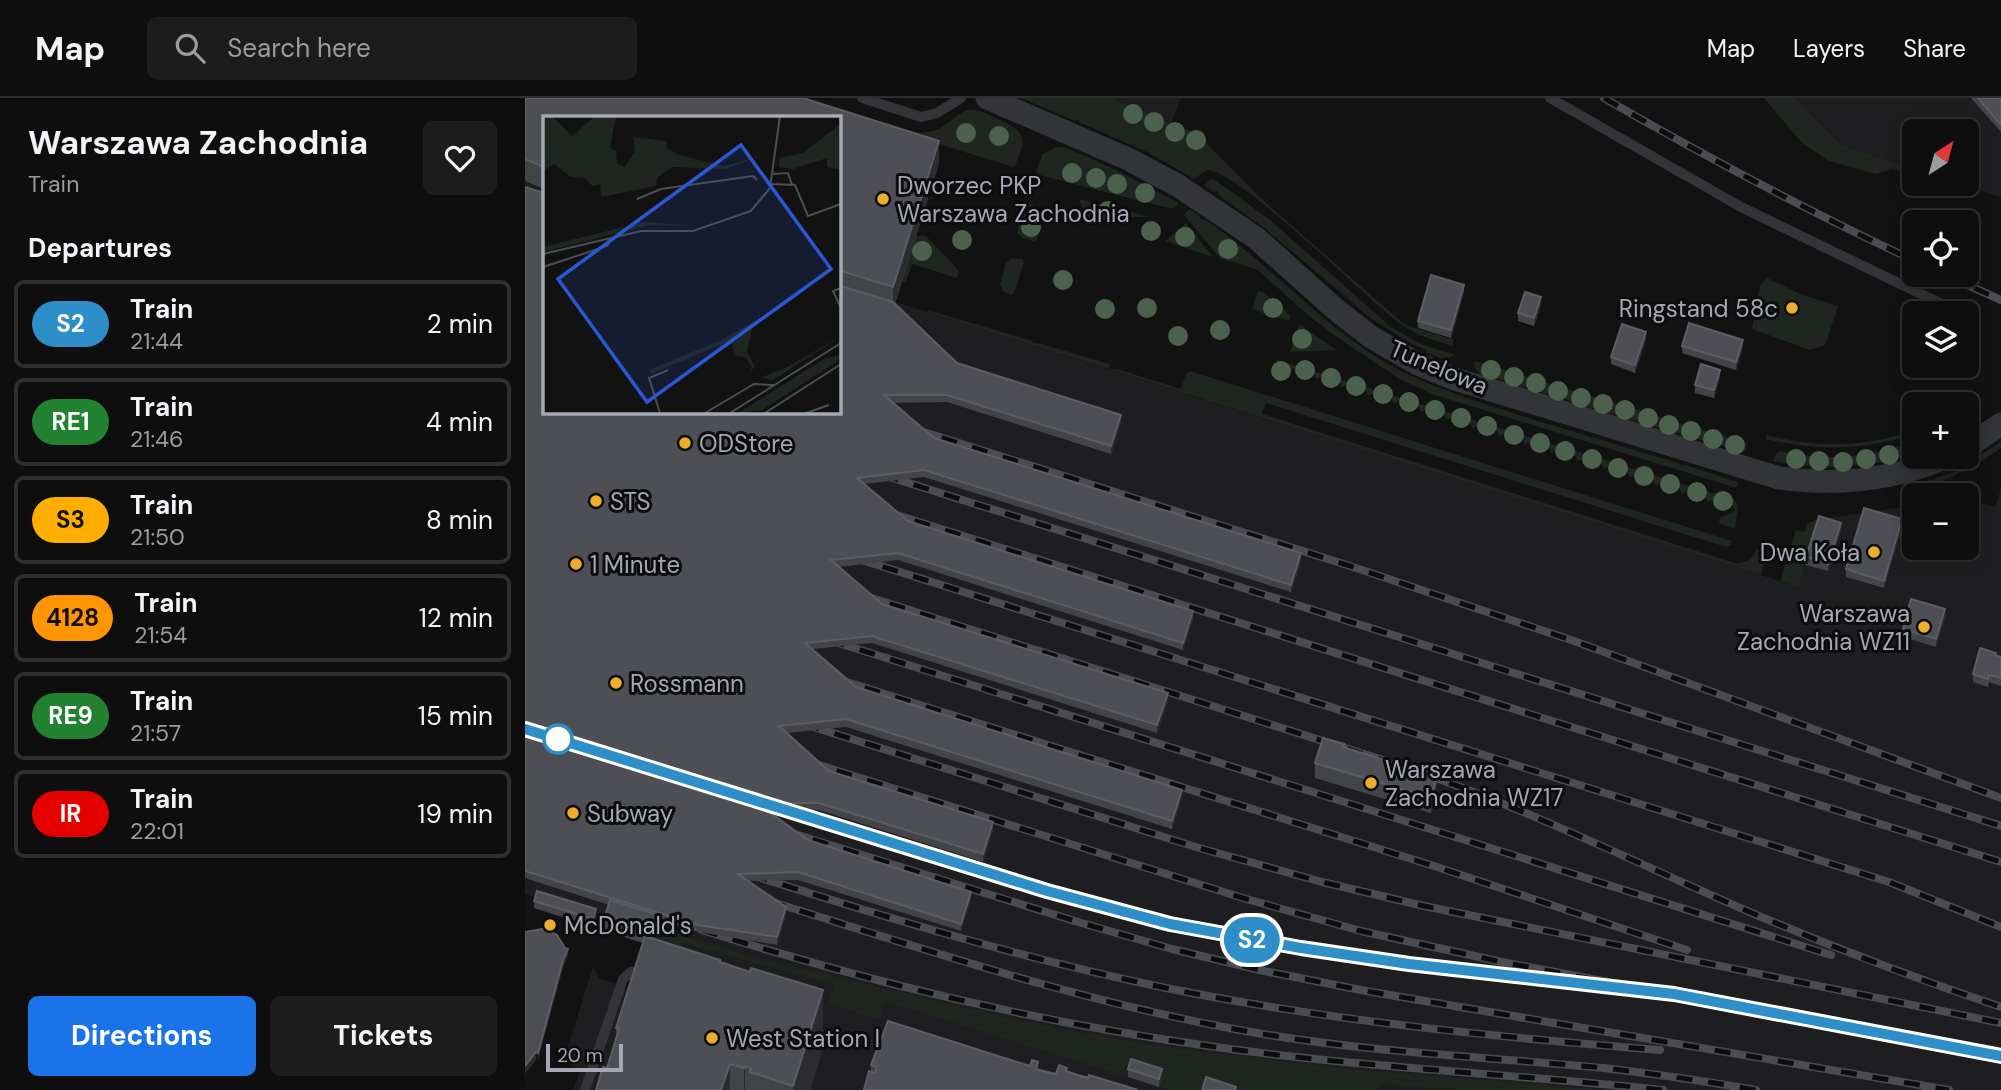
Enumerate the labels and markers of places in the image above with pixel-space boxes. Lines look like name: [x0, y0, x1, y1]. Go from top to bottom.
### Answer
place label: Dworzec PKP Warszawa Zachodnia: [897, 170, 1130, 229]
marker: Dworzec PKP Warszawa Zachodnia: [875, 191, 891, 207]
place label: Ringstand 58c: [1619, 293, 1778, 324]
marker: Ringstand 58c: [1784, 300, 1800, 316]
place label: ODStore: [699, 428, 793, 459]
marker: ODStore: [677, 435, 693, 451]
place label: STS: [610, 486, 651, 517]
marker: STS: [588, 493, 604, 509]
place label: Dwa Koła: [1760, 537, 1860, 568]
marker: Dwa Koła: [1866, 544, 1882, 560]
place label: 1 Minute: [590, 549, 680, 580]
marker: 1 Minute: [568, 556, 584, 572]
place label: Warszawa Zachodnia WZ11: [1737, 598, 1910, 657]
marker: Warszawa Zachodnia WZ11: [1916, 619, 1932, 635]
place label: Rossmann: [630, 668, 744, 699]
marker: Rossmann: [608, 675, 624, 691]
unlabelled marker: [543, 724, 573, 754]
place label: Warszawa Zachodnia WZ17: [1385, 754, 1563, 813]
marker: Warszawa Zachodnia WZ17: [1363, 775, 1379, 791]
place label: Subway: [587, 798, 673, 829]
marker: Subway: [565, 805, 581, 821]
place label: McDonald's: [564, 910, 692, 941]
marker: McDonald's: [542, 917, 558, 933]
place label: West Station I: [726, 1023, 880, 1054]
marker: West Station I: [704, 1030, 720, 1046]

